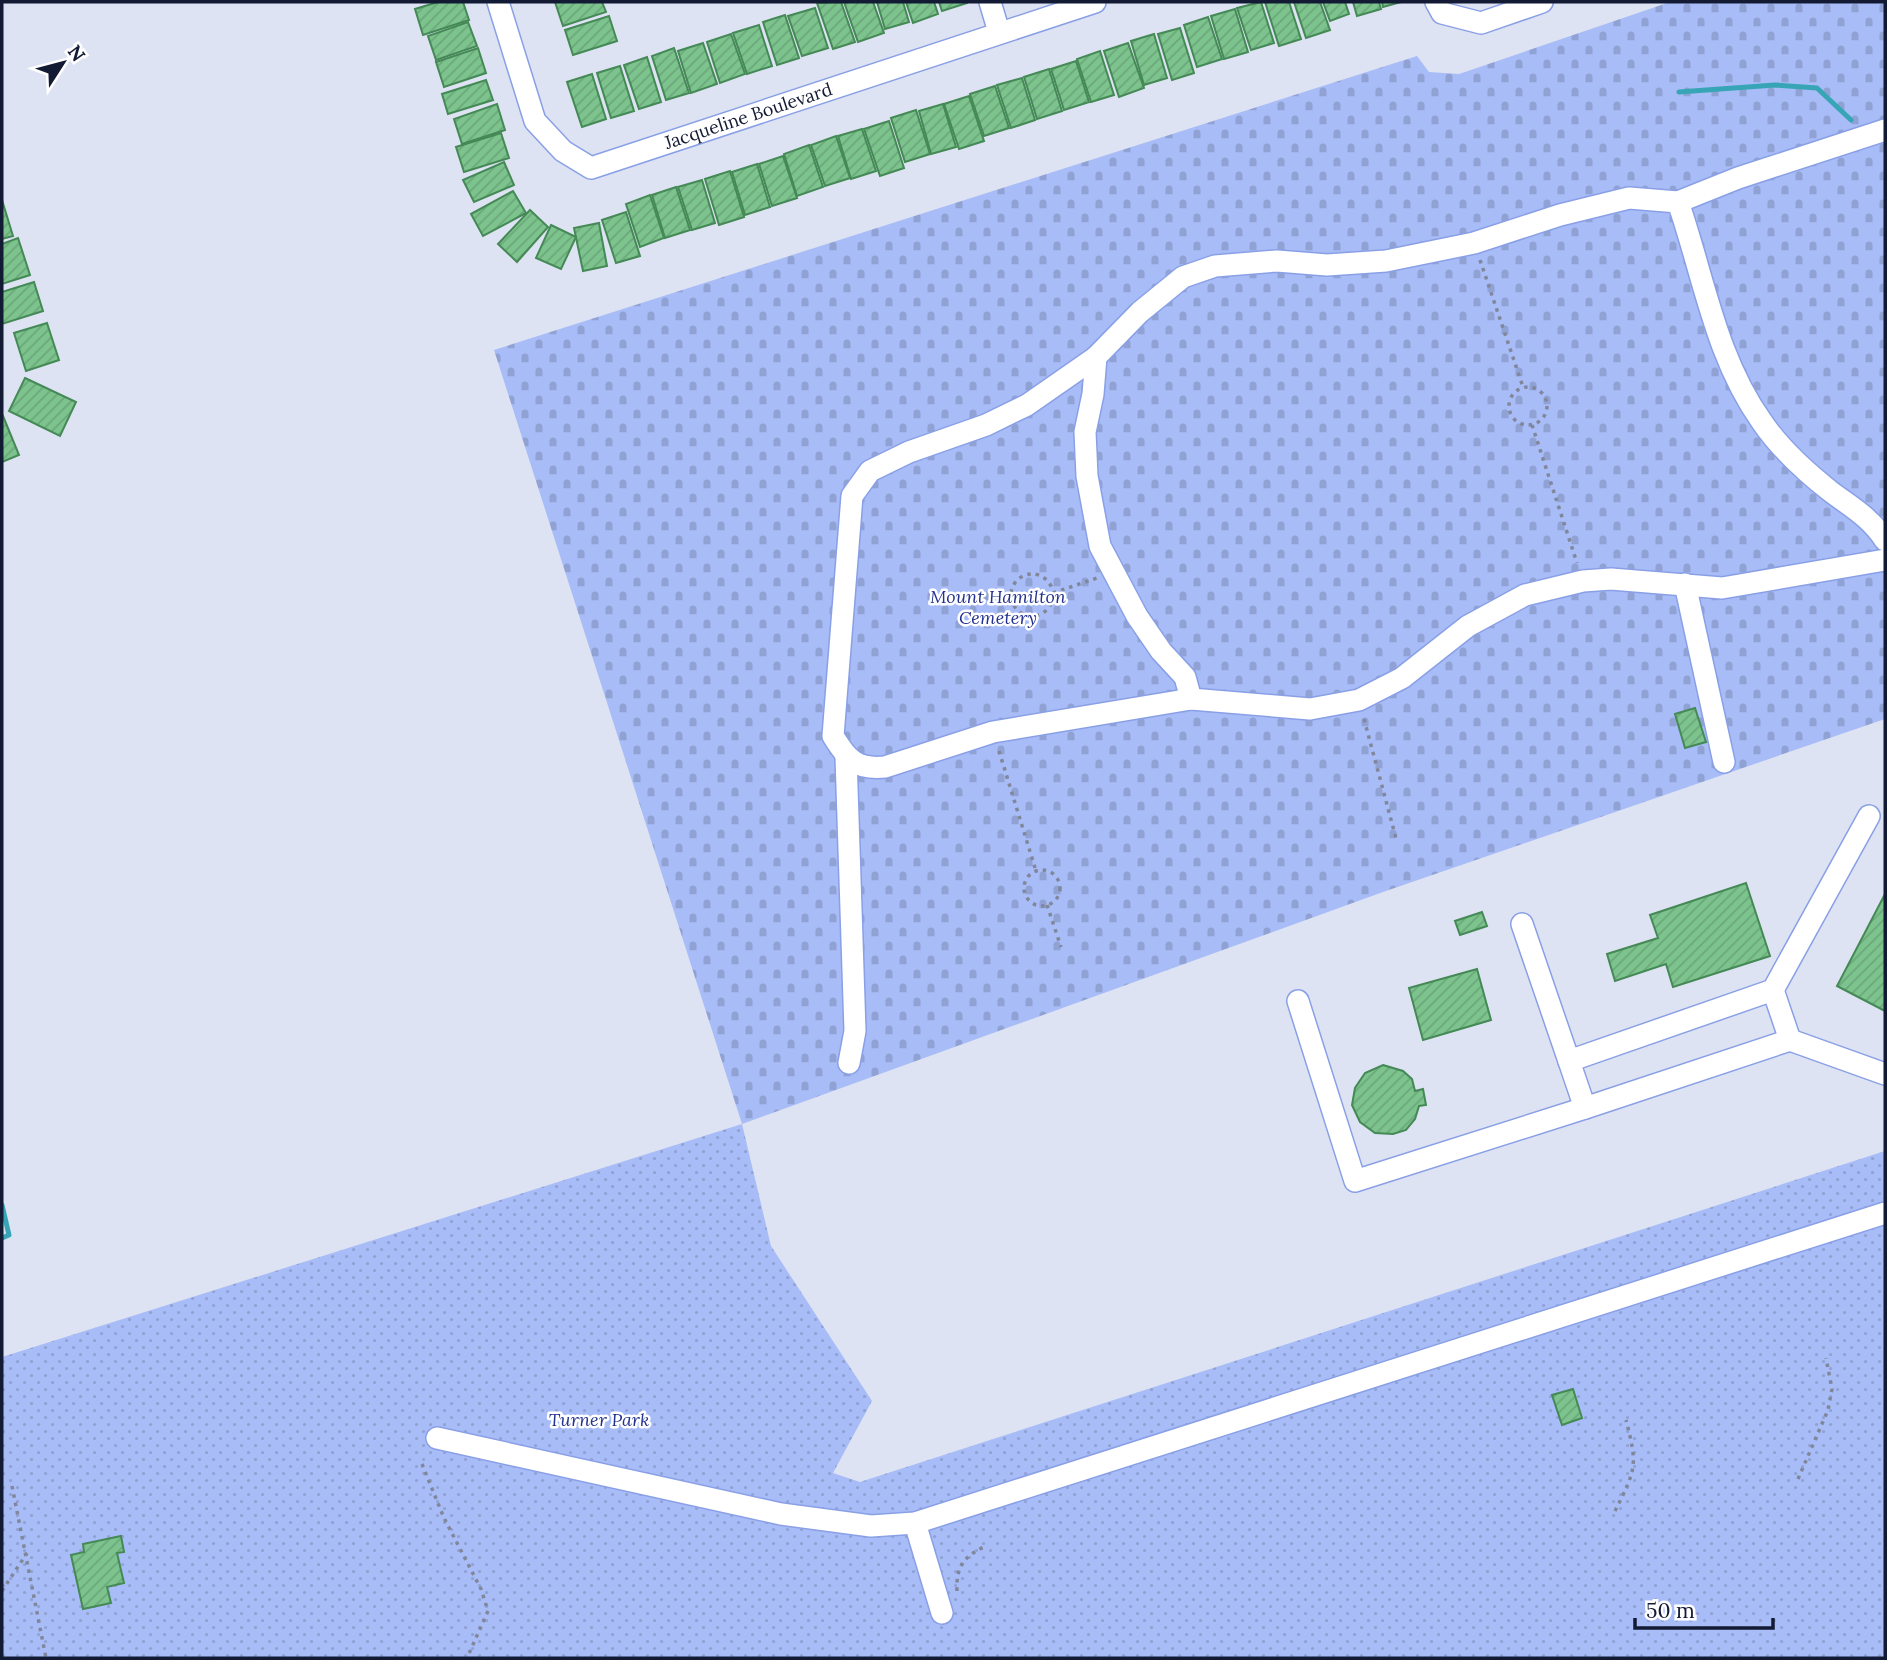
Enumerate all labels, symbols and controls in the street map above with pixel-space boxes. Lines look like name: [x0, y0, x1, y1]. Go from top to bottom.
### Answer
north arrow: [28, 28, 98, 98]
text: N: [63, 40, 91, 66]
street label: Jacqueline Boulevard: [660, 77, 835, 154]
park label: Mount Hamilton Cemetery: [930, 585, 1066, 629]
park label: Turner Park: [549, 1408, 649, 1431]
scale bar: [1635, 1586, 1773, 1630]
text: 50 m: [1646, 1597, 1695, 1624]

